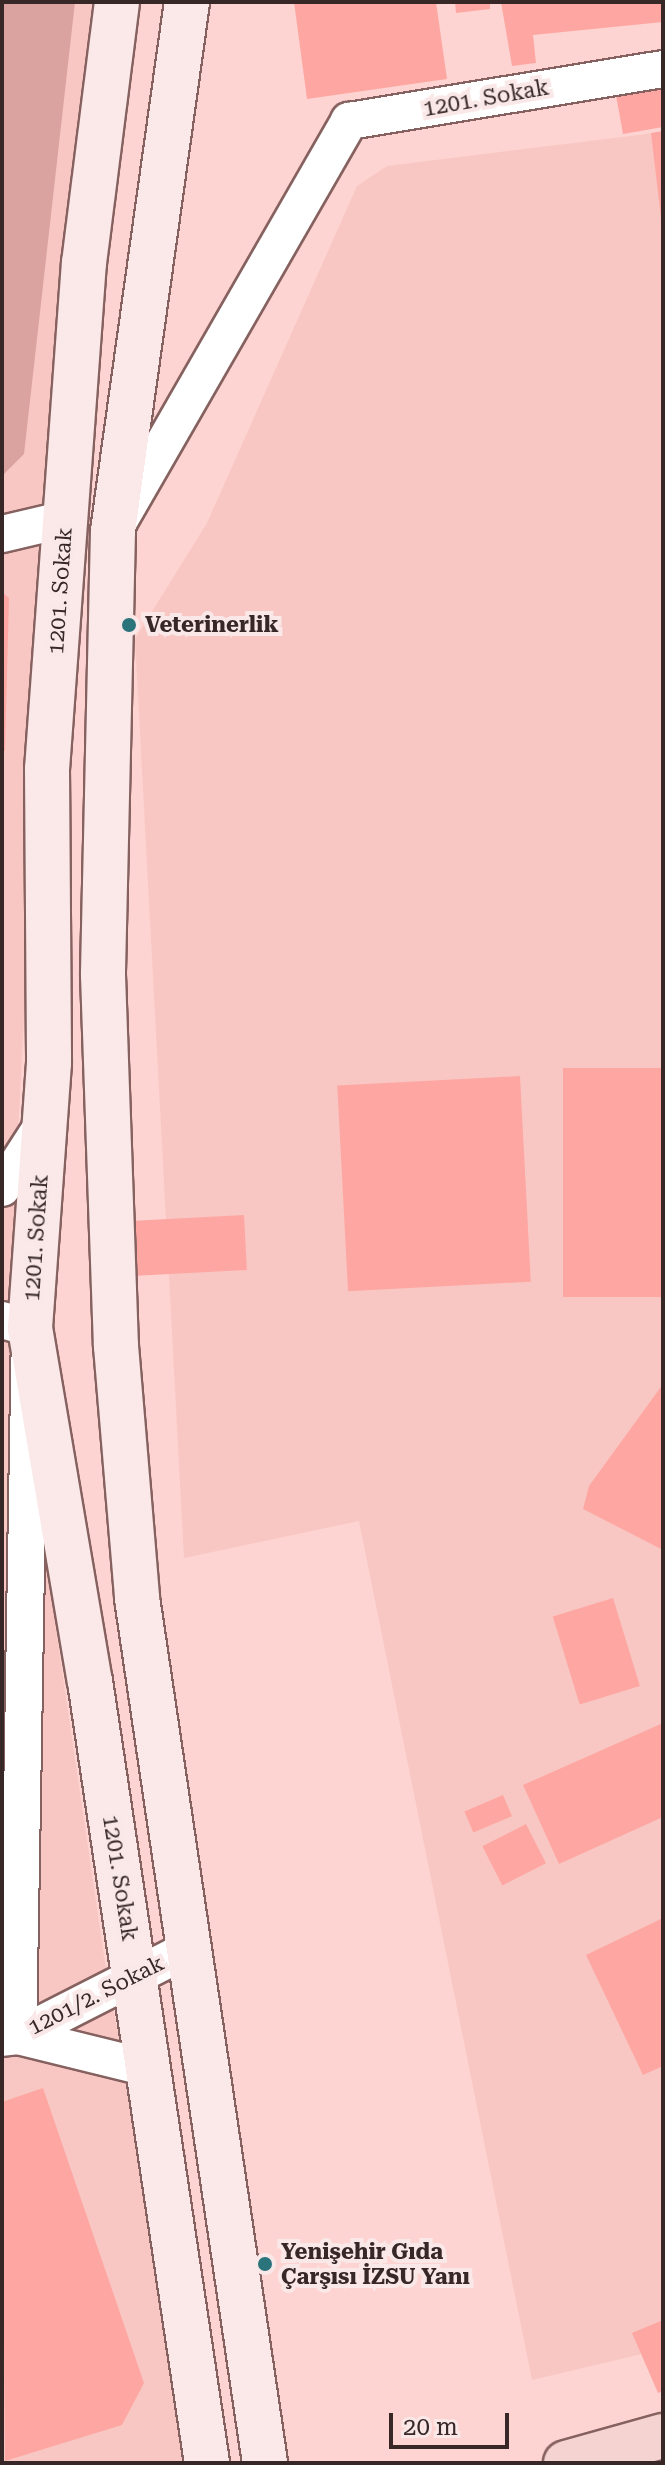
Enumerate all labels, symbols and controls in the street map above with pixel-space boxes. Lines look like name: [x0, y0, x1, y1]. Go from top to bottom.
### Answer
street label: 1201. Sokak: [421, 74, 551, 122]
street label: 1201. Sokak: [42, 527, 78, 655]
place label: Veterinerlik: [145, 612, 279, 638]
marker: Veterinerlik: [120, 616, 138, 634]
street label: 1201. Sokak: [18, 1174, 54, 1302]
street label: 1201. Sokak: [97, 1813, 143, 1943]
street label: 1201/2. Sokak: [24, 1949, 168, 2041]
place label: Yenişehir Gıda Çarşısı İZSU Yanı: [281, 2238, 470, 2290]
marker: Yenişehir Gıda Çarşısı İZSU Yanı: [256, 2255, 274, 2273]
scale bar: [393, 2397, 513, 2447]
text: 20 m: [403, 2413, 458, 2441]

